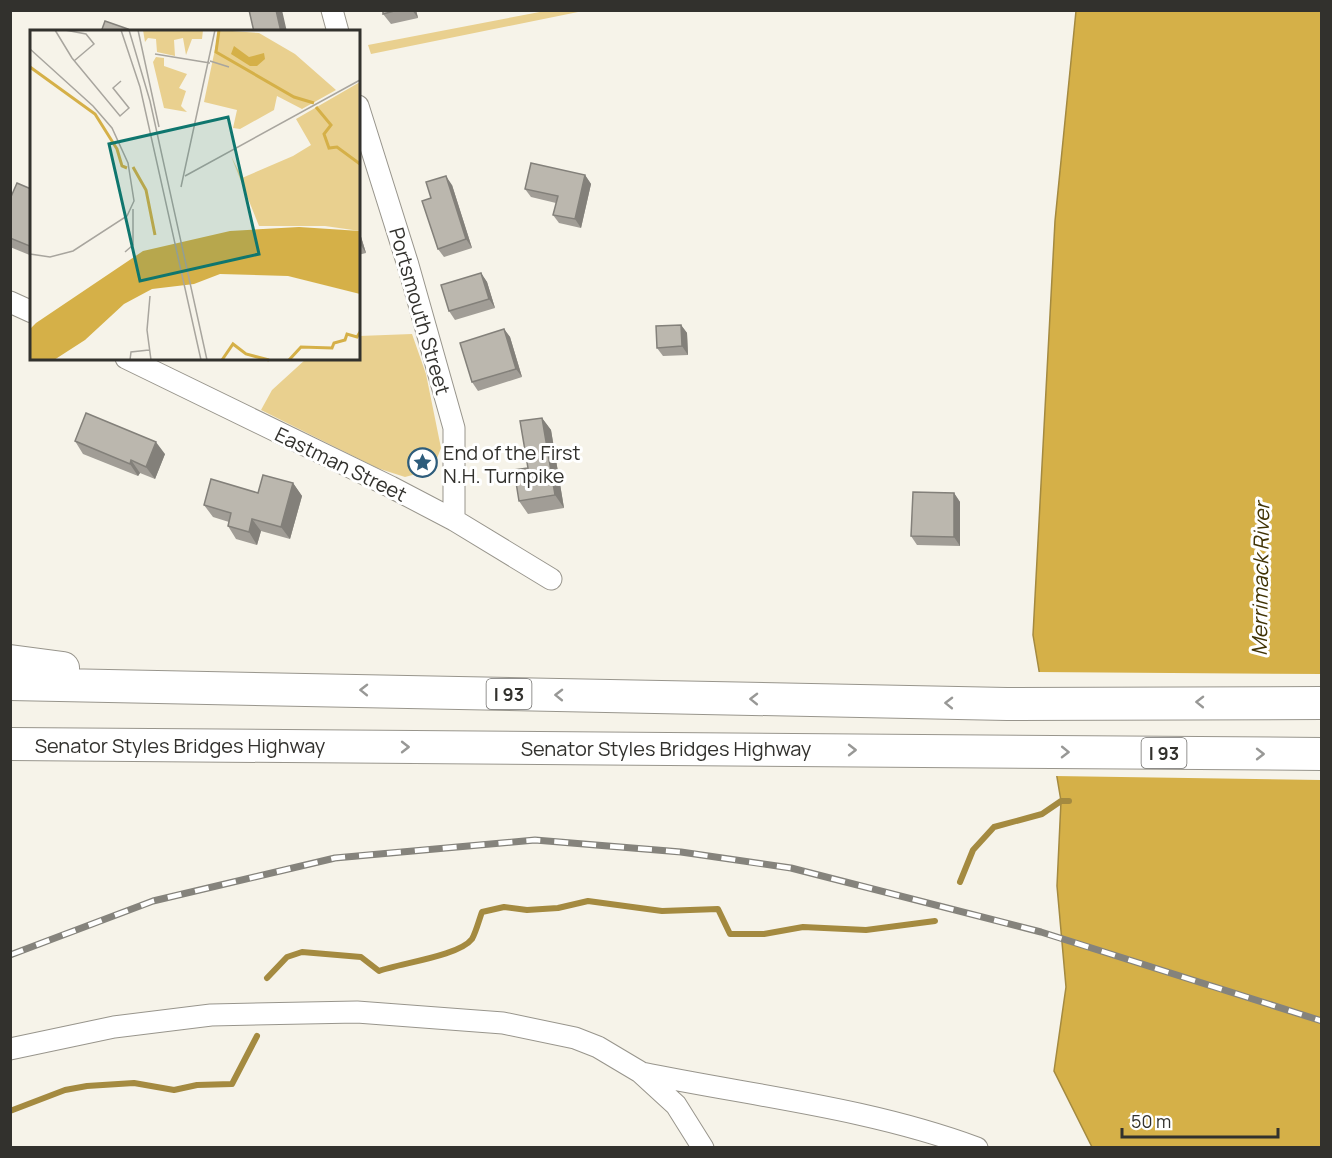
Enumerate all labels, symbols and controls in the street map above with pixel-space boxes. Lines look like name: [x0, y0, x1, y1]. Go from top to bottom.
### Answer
inset map: [30, 30, 360, 360]
street label: Portsmouth Street: [383, 224, 457, 398]
street label: Eastman Street: [270, 420, 412, 508]
place label: End of the First N.H. Turnpike: [443, 439, 581, 489]
place icon: End of the First N.H. Turnpike: [406, 447, 438, 479]
water label: Merrimack River: [1245, 499, 1275, 656]
road number: I 93: [486, 679, 532, 709]
one-way arrow: [359, 684, 368, 696]
one-way arrow: [554, 689, 563, 701]
one-way arrow: [749, 693, 758, 705]
one-way arrow: [944, 696, 953, 709]
one-way arrow: [1196, 696, 1205, 708]
street label: Senator Styles Bridges Highway: [35, 732, 326, 759]
street label: Senator Styles Bridges Highway: [521, 735, 812, 762]
road number: I 93: [1142, 738, 1186, 768]
one-way arrow: [400, 741, 409, 753]
one-way arrow: [847, 743, 856, 756]
one-way arrow: [1061, 746, 1070, 758]
one-way arrow: [1256, 748, 1265, 760]
scale bar: [1122, 1101, 1278, 1139]
text: 50 m: [1131, 1109, 1171, 1133]

